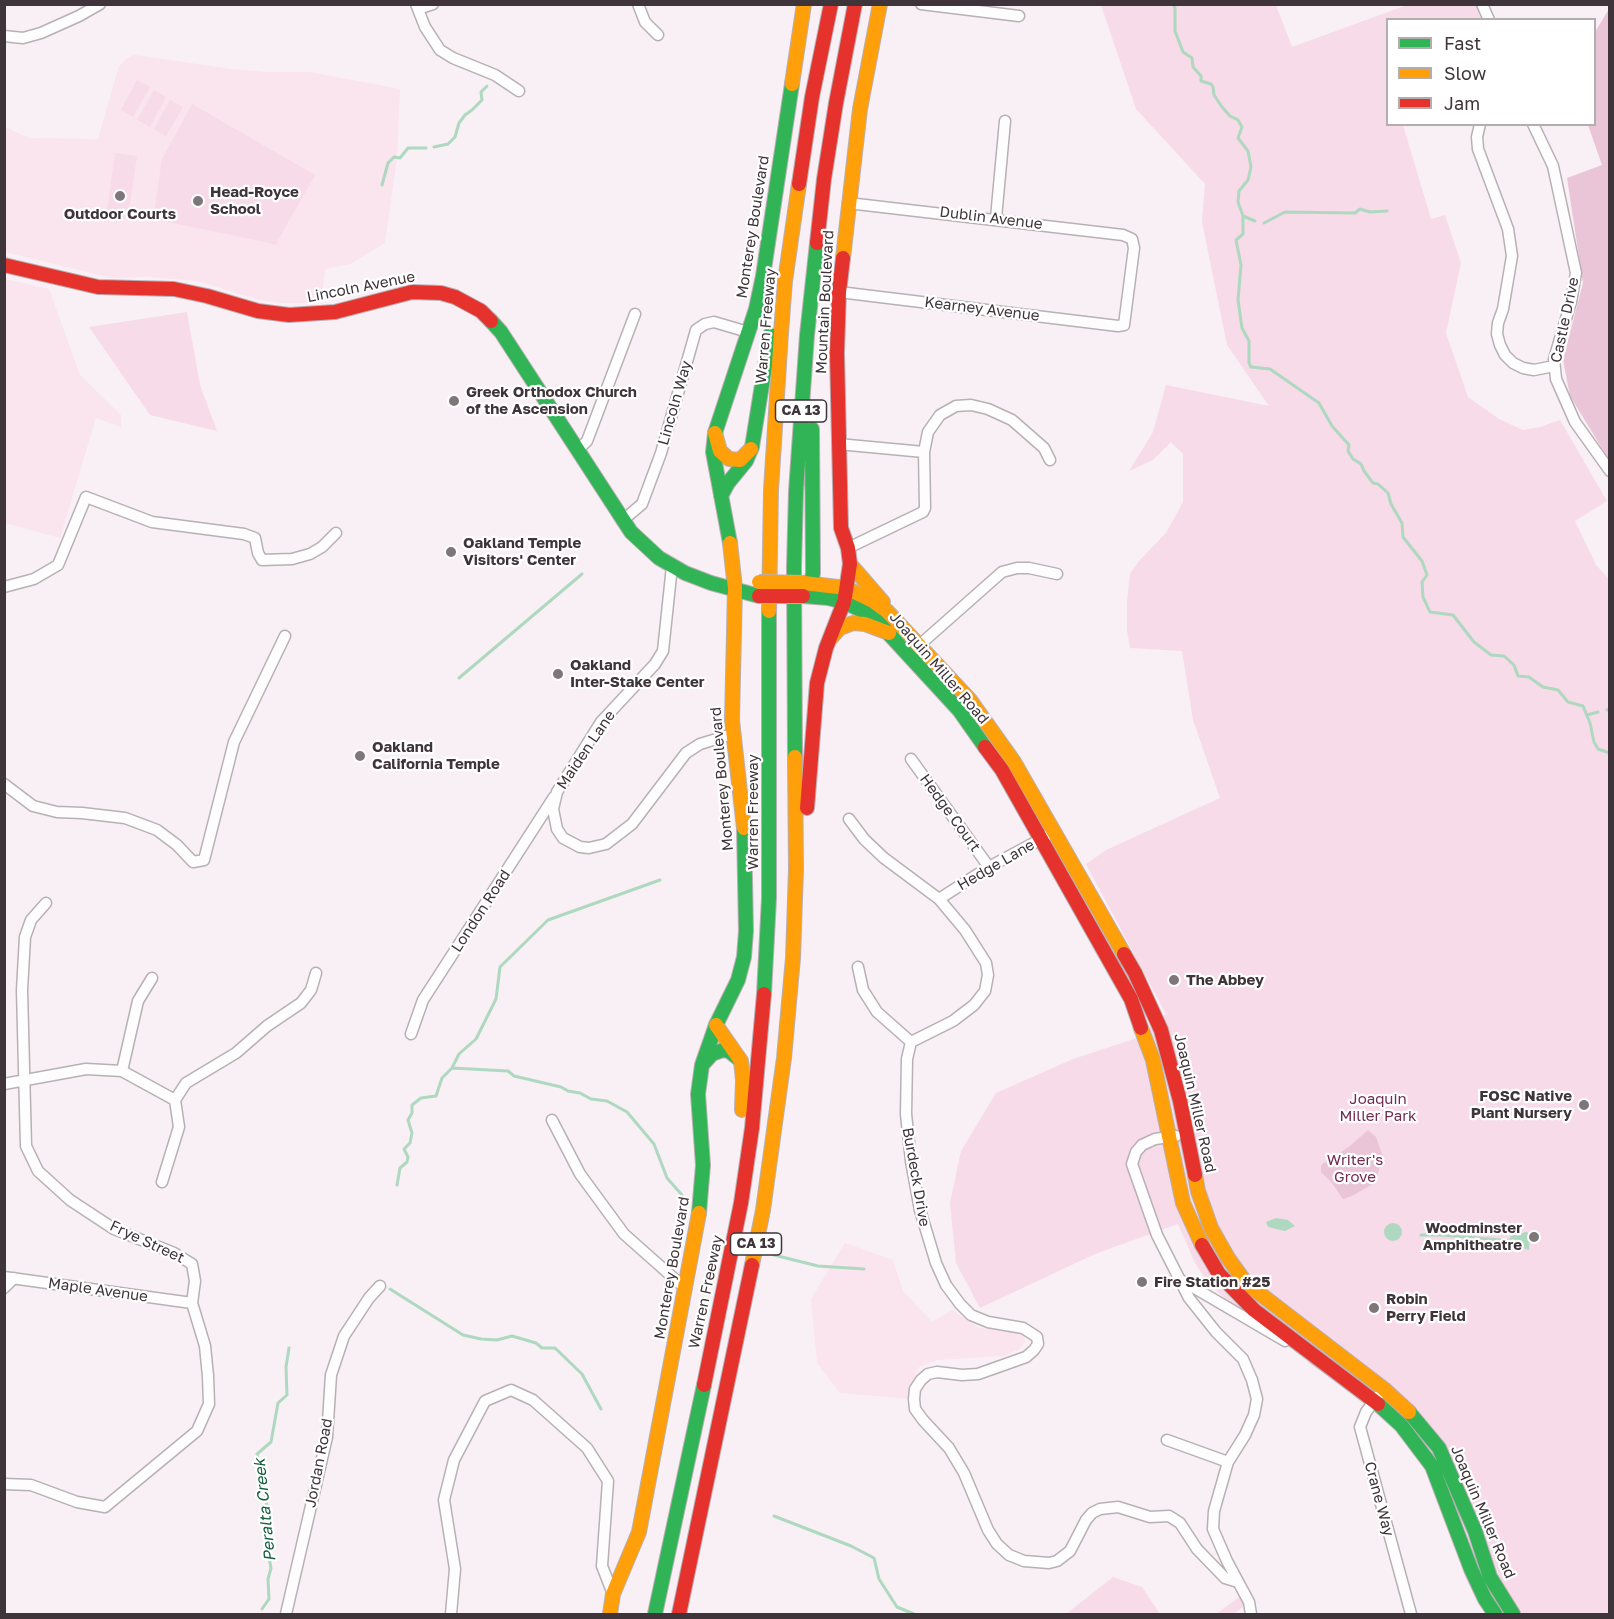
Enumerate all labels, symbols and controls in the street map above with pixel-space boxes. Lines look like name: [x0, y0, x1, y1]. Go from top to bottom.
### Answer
legend: [1386, 18, 1596, 126]
text: Fast: [1444, 32, 1481, 54]
text: Slow: [1444, 62, 1486, 84]
text: Jam: [1444, 92, 1480, 114]
street label: Monterey Boulevard: [733, 154, 773, 300]
place label: Head-Royce School: [210, 183, 299, 218]
marker: Outdoor Courts: [113, 189, 127, 203]
marker: Head-Royce School: [191, 194, 205, 208]
street label: Dublin Avenue: [939, 203, 1043, 233]
place label: Outdoor Courts: [64, 205, 176, 223]
street label: Mountain Boulevard: [812, 230, 838, 374]
street label: Lincoln Avenue: [305, 268, 417, 306]
street label: Warren Freeway: [752, 268, 780, 384]
street label: Castle Drive: [1547, 276, 1583, 364]
street label: Kearney Avenue: [923, 293, 1041, 325]
street label: Lincoln Way: [654, 359, 696, 447]
place label: Greek Orthodox Church of the Ascension: [466, 383, 637, 418]
marker: Greek Orthodox Church of the Ascension: [447, 394, 461, 408]
road number: CA 13: [776, 400, 826, 422]
place label: Oakland Temple Visitors' Center: [463, 534, 581, 569]
marker: Oakland Temple Visitors' Center: [444, 545, 458, 559]
street label: Joaquin Miller Road: [885, 608, 993, 728]
place label: Oakland Inter-Stake Center: [570, 656, 705, 691]
marker: Oakland Inter-Stake Center: [551, 667, 565, 681]
street label: Monterey Boulevard: [707, 706, 737, 852]
street label: Maiden Lane: [553, 707, 619, 793]
place label: Oakland California Temple: [372, 738, 500, 773]
marker: Oakland California Temple: [353, 749, 367, 763]
street label: Warren Freeway: [744, 754, 762, 870]
street label: Hedge Court: [916, 771, 984, 855]
street label: Hedge Lane: [954, 836, 1038, 894]
street label: London Road: [448, 866, 514, 956]
place label: The Abbey: [1186, 971, 1264, 989]
marker: The Abbey: [1167, 973, 1181, 987]
street label: Joaquin Miller Road: [1170, 1032, 1220, 1174]
place label: FOSC Native Plant Nursery: [1471, 1087, 1572, 1122]
park label: Joaquin Miller Park: [1339, 1090, 1417, 1125]
marker: FOSC Native Plant Nursery: [1577, 1098, 1591, 1112]
street label: Burdeck Drive: [898, 1126, 934, 1228]
park label: Writer's Grove: [1327, 1151, 1383, 1186]
street label: Monterey Boulevard: [651, 1195, 693, 1341]
street label: Frye Street: [107, 1217, 187, 1267]
place label: Woodminster Amphitheatre: [1423, 1219, 1522, 1254]
marker: Woodminster Amphitheatre: [1527, 1230, 1541, 1244]
street label: Warren Freeway: [685, 1233, 727, 1351]
road number: CA 13: [730, 1233, 782, 1255]
place label: Fire Station #25: [1154, 1273, 1270, 1291]
street label: Maple Avenue: [47, 1274, 149, 1306]
marker: Fire Station #25: [1135, 1275, 1149, 1289]
place label: Robin Perry Field: [1386, 1290, 1466, 1325]
marker: Robin Perry Field: [1367, 1301, 1381, 1315]
street label: Jordan Road: [302, 1417, 336, 1509]
street label: Joaquin Miller Road: [1447, 1443, 1519, 1581]
water label: Peralta Creek: [250, 1458, 280, 1562]
street label: Crane Way: [1360, 1460, 1398, 1538]

